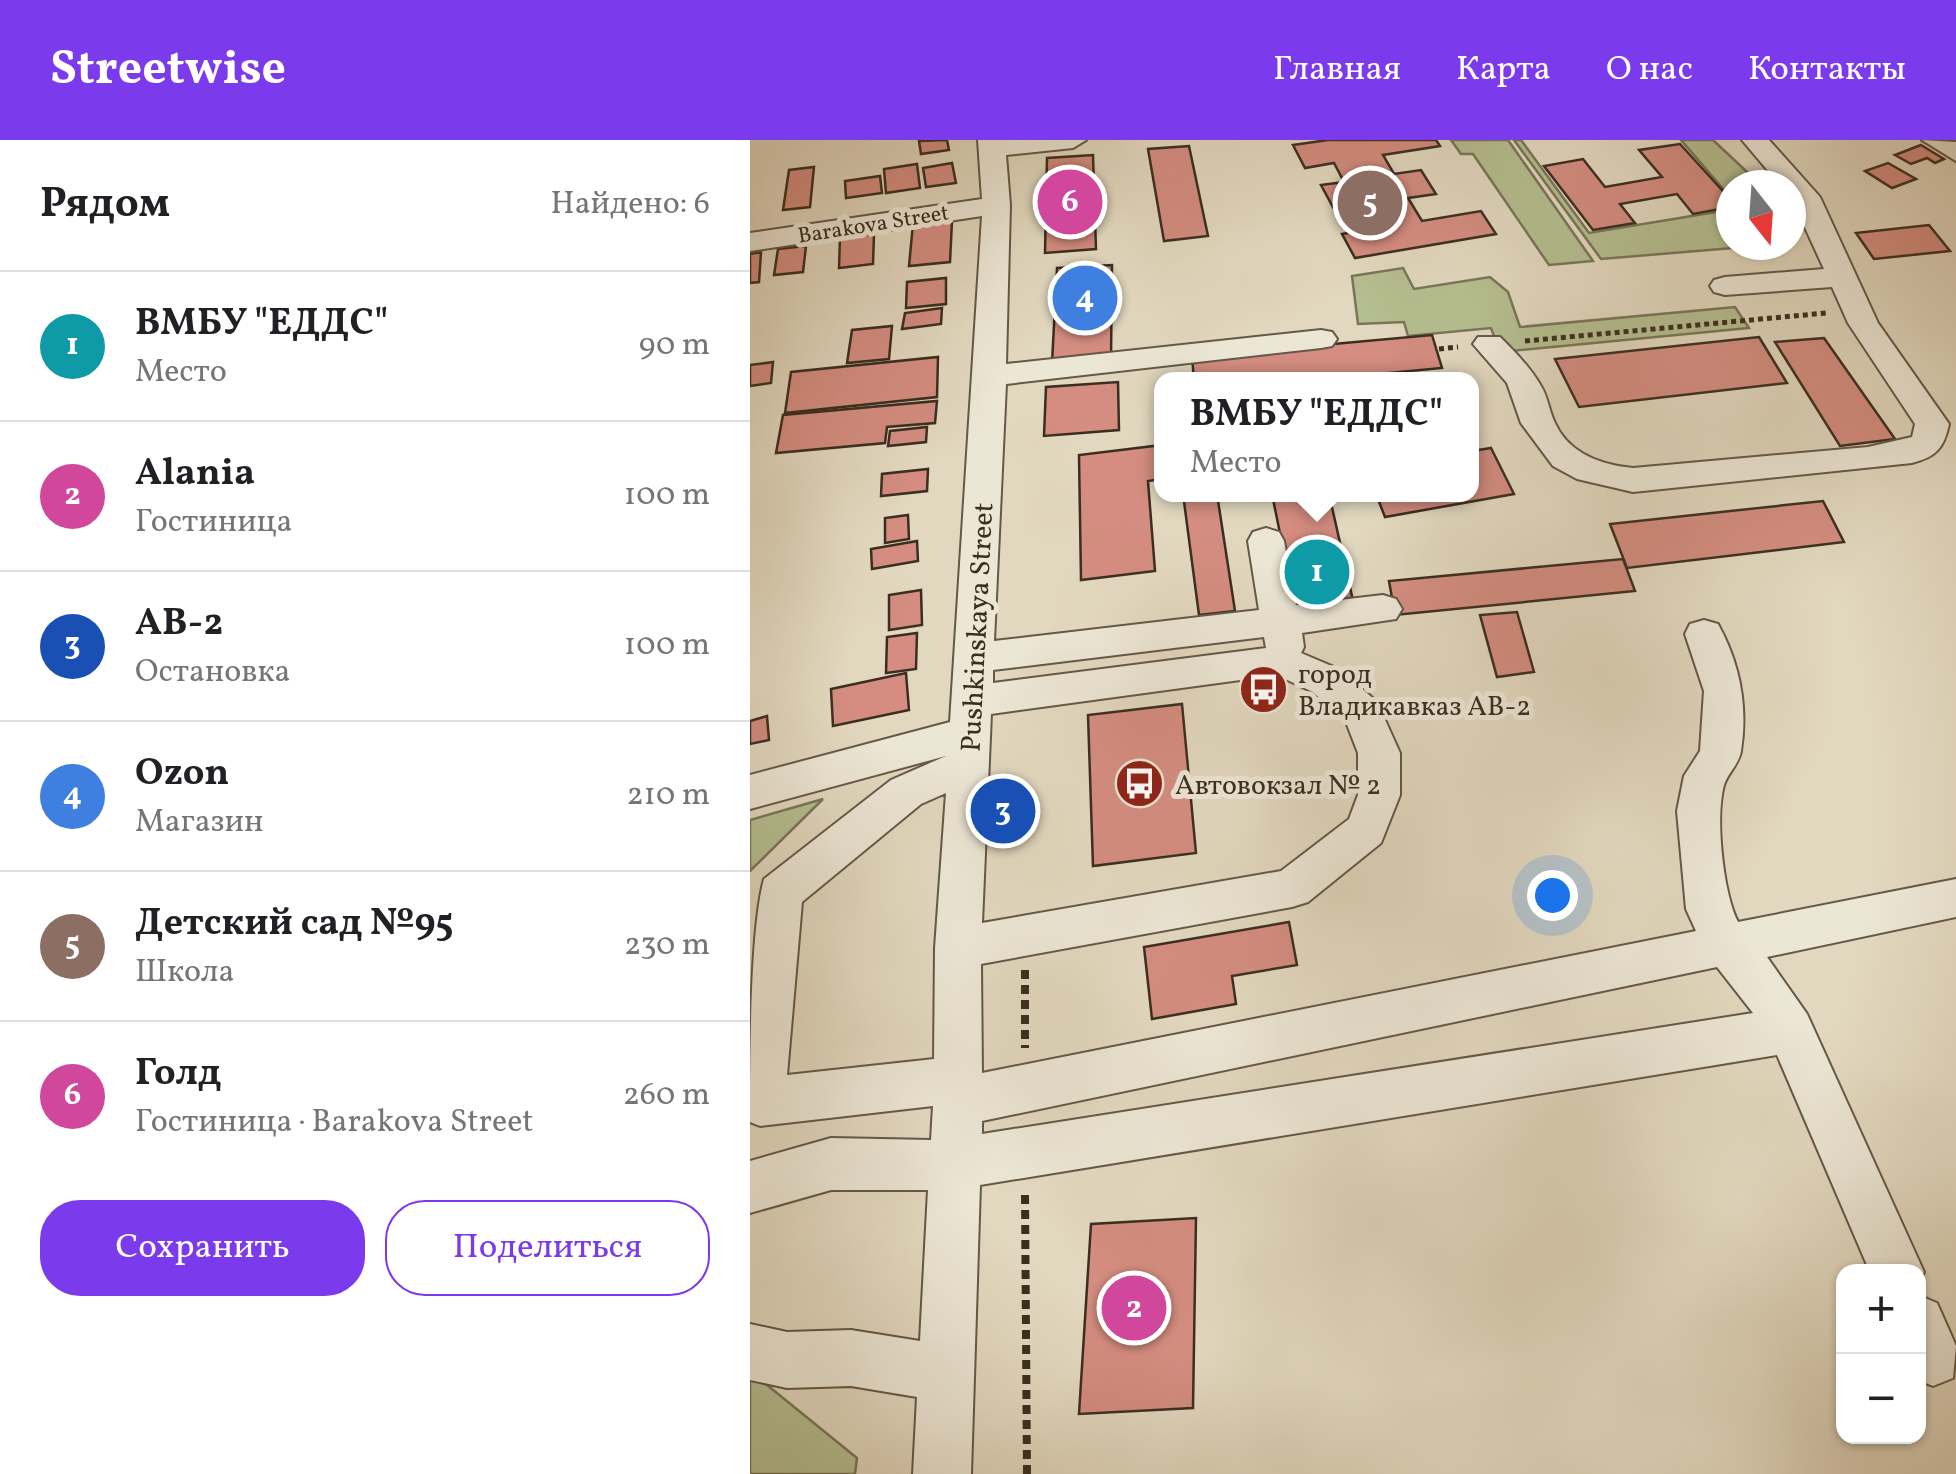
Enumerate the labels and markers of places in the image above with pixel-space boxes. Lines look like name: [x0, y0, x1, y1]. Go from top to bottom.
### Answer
pin: 6: [1038, 164, 1102, 240]
pin: 5: [1338, 166, 1402, 240]
pin: 4: [1052, 260, 1118, 336]
pin: 1: [1284, 534, 1350, 610]
place label: город Владикавказ АВ-2: [1298, 656, 1531, 727]
bus stop icon: город Владикавказ АВ-2: [1237, 663, 1289, 715]
bus stop icon: Автовокзал № 2: [1114, 758, 1166, 810]
place label: Автовокзал № 2: [1175, 767, 1381, 806]
pin: 3: [970, 774, 1036, 848]
pin: 2: [1102, 1270, 1166, 1346]

